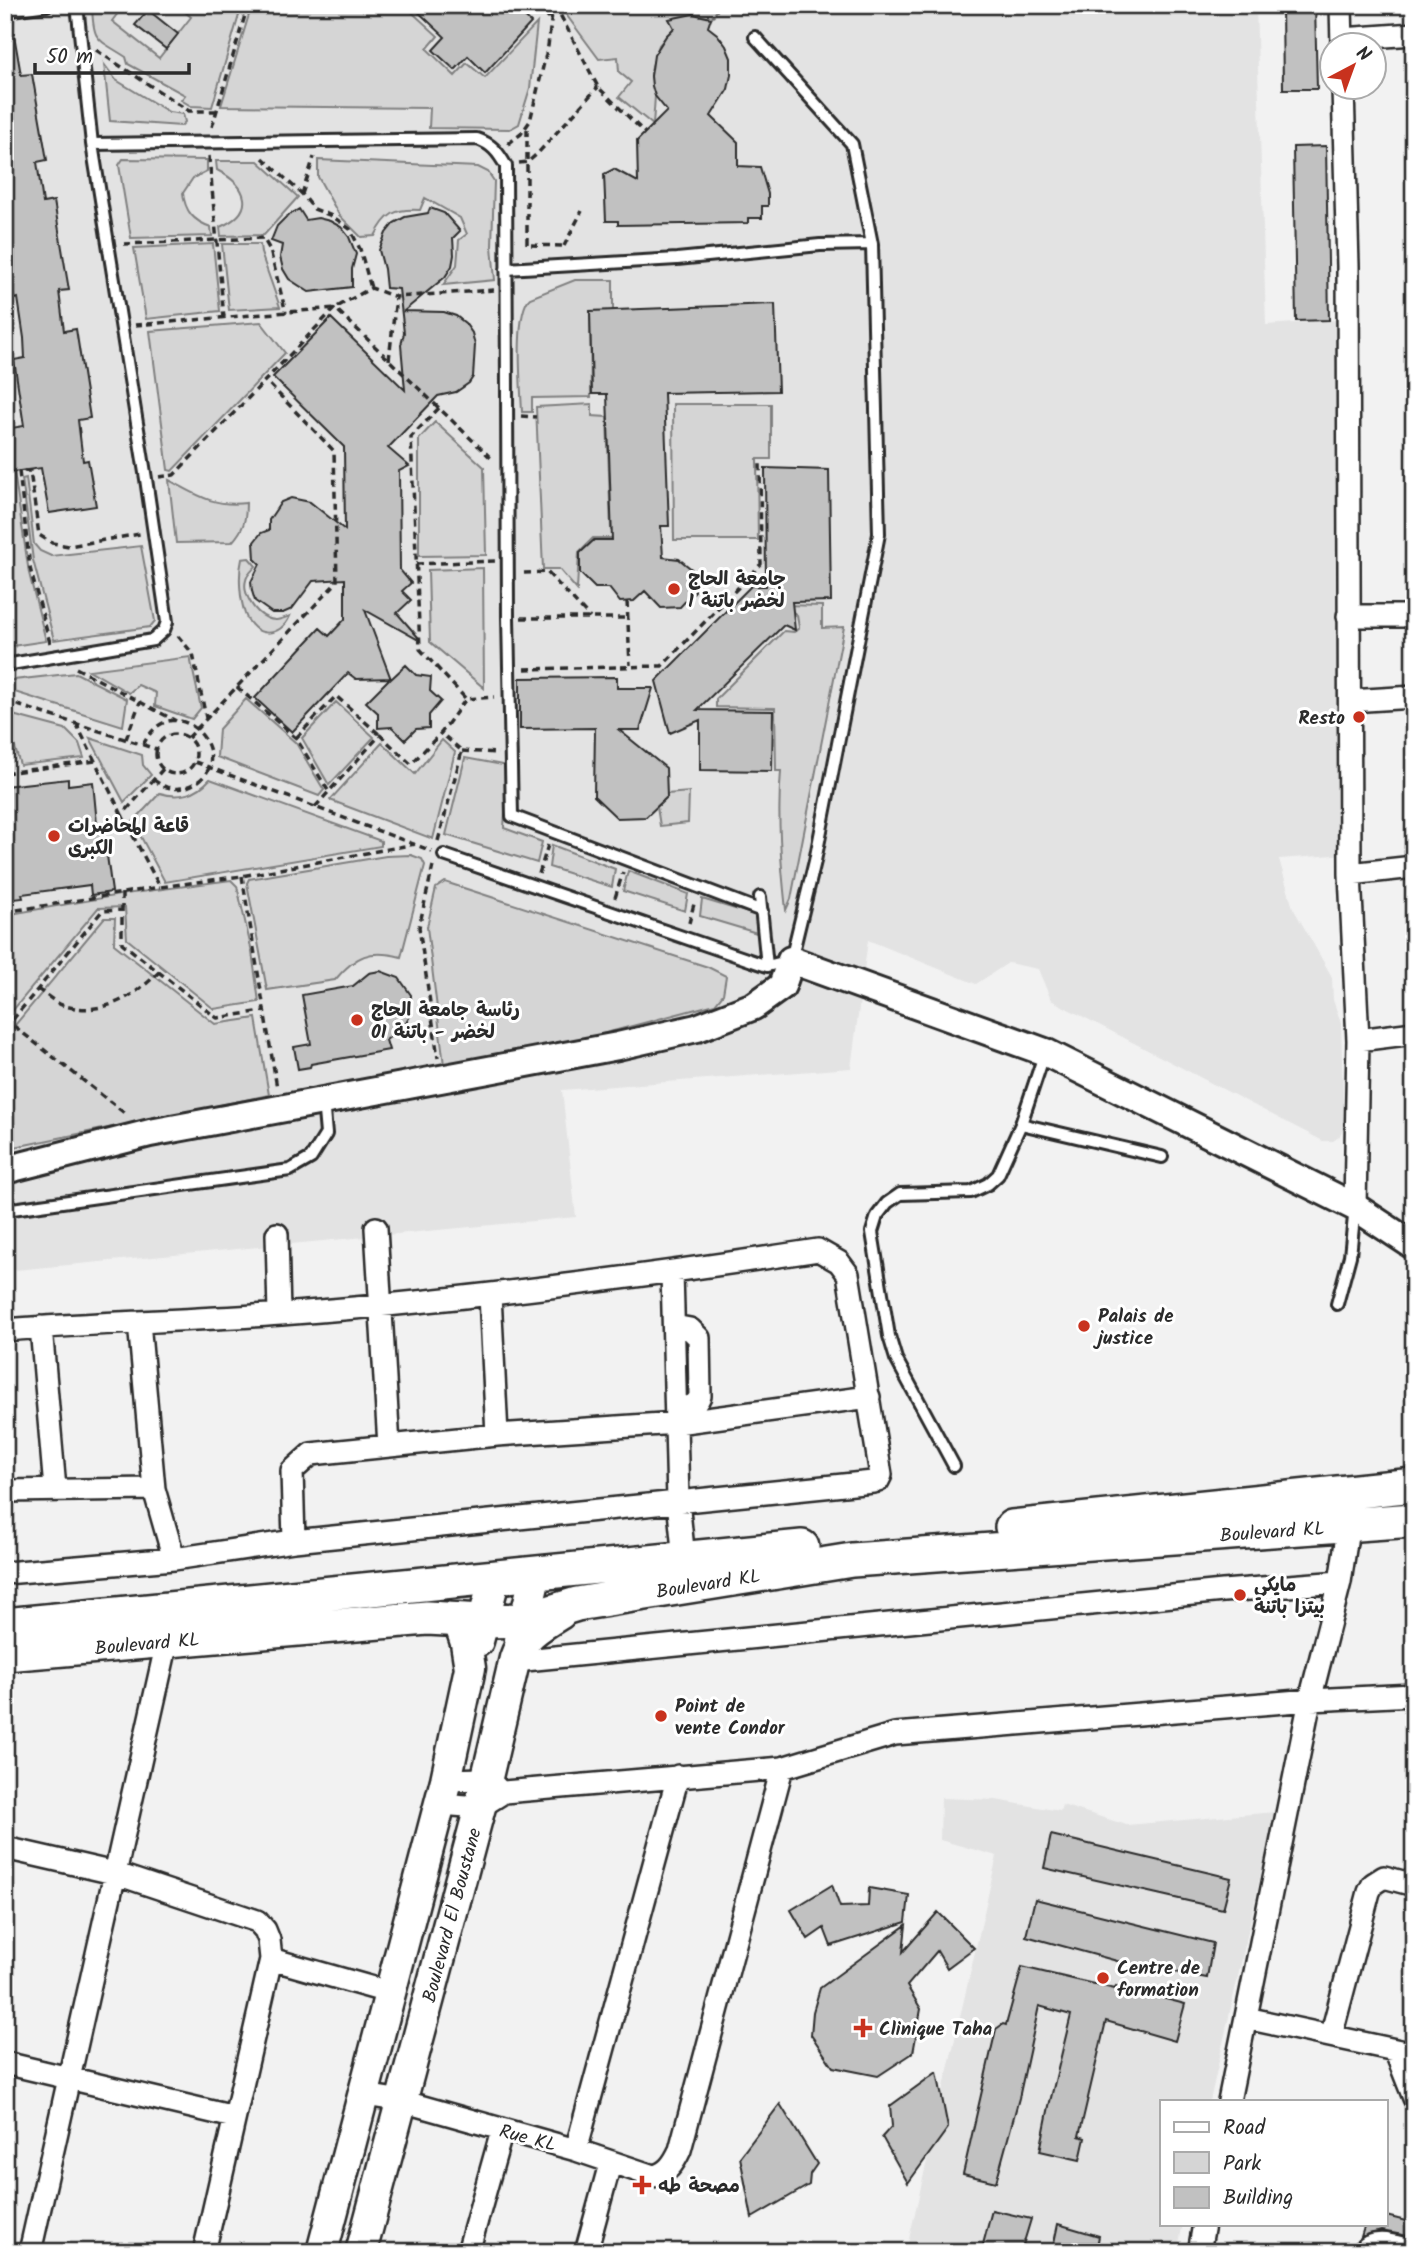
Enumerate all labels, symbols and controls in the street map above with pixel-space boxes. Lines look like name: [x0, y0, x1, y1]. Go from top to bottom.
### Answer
scale bar: [35, 32, 189, 76]
north arrow: [1318, 32, 1388, 102]
text: N: [1348, 39, 1377, 70]
text: 50 m: [46, 41, 93, 74]
place label: جامعة الحاج لخضر باتنة 1: [688, 565, 786, 617]
marker: جامعة الحاج لخضر باتنة 1: [666, 581, 682, 597]
place label: Resto: [1298, 704, 1345, 734]
marker: Resto: [1351, 709, 1367, 725]
place label: قاعة المحاضرات الكبرى: [68, 812, 189, 864]
marker: قاعة المحاضرات الكبرى: [46, 828, 62, 844]
place label: رئاسة جامعة الحاج لخضر - باتنة 01: [371, 996, 520, 1048]
marker: رئاسة جامعة الحاج لخضر - باتنة 01: [349, 1012, 365, 1028]
place label: Palais de justice: [1093, 1302, 1174, 1354]
marker: Palais de justice: [1076, 1318, 1092, 1334]
street label: Boulevard KL: [1219, 1514, 1326, 1552]
street label: Boulevard KL: [654, 1562, 763, 1608]
place label: مايكي بيتزا باتنة: [1254, 1571, 1325, 1623]
marker: مايكي بيتزا باتنة: [1232, 1587, 1248, 1603]
street label: Boulevard KL: [94, 1625, 201, 1665]
place label: Point de vente Condor: [675, 1692, 786, 1744]
marker: Point de vente Condor: [653, 1708, 669, 1724]
street label: Boulevard El Boustane: [415, 1824, 491, 2006]
place label: Centre de formation: [1117, 1954, 1200, 2006]
marker: Centre de formation: [1095, 1970, 1111, 1986]
place label: Clinique Taha: [879, 2015, 993, 2045]
marker: Clinique Taha: [853, 2018, 873, 2038]
legend: [1160, 2100, 1388, 2226]
text: Road: [1223, 2112, 1266, 2145]
street label: Rue KL: [496, 2117, 559, 2161]
text: Park: [1223, 2148, 1261, 2181]
place label: مصحة طه: [658, 2172, 740, 2202]
marker: مصحة طه: [632, 2175, 652, 2195]
text: Building: [1223, 2182, 1293, 2215]

